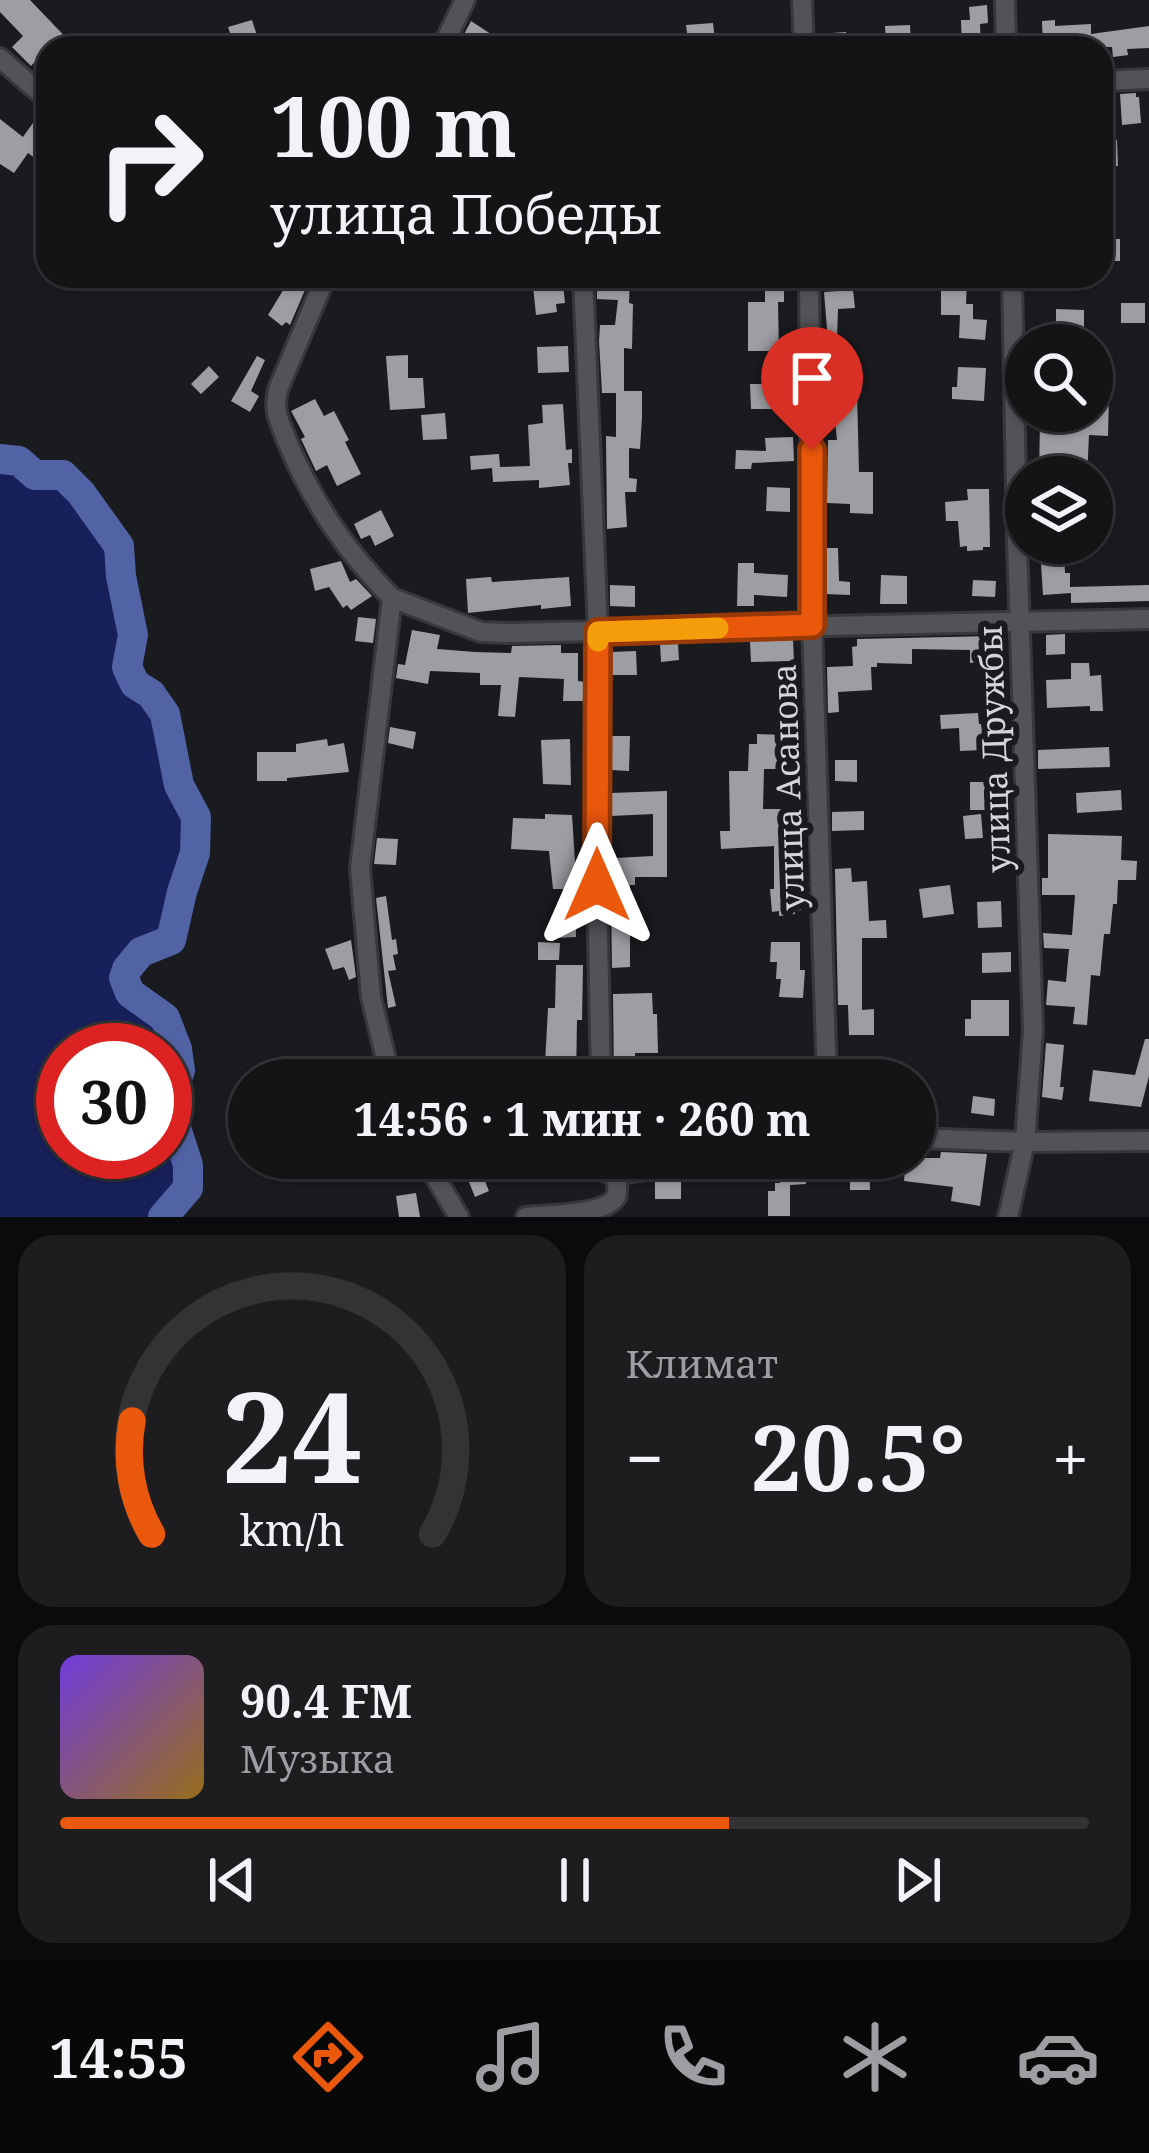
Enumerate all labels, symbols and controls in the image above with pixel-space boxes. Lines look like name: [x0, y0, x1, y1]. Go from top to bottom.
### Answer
text: 100 m: [270, 67, 517, 182]
icon: right: [72, 84, 228, 240]
text: улица Победы: [270, 176, 662, 250]
map controls: [1005, 324, 1113, 564]
button: search: [1005, 324, 1113, 432]
pin: [761, 327, 863, 450]
icon: arrive: [779, 345, 845, 411]
button: layers: [1005, 456, 1113, 564]
street label: улица Дружбы: [967, 625, 1020, 873]
street label: улица Асанова: [761, 663, 814, 911]
position arrow: [534, 822, 660, 948]
speed limit sign: 30: [36, 1023, 192, 1179]
text: 14:56 · 1 мин · 260 m: [353, 1088, 811, 1149]
text: Климат: [626, 1336, 778, 1389]
text: 24: [221, 1350, 362, 1520]
text: 20.5°: [750, 1395, 965, 1517]
text: −: [626, 1412, 664, 1502]
text: +: [1052, 1412, 1089, 1502]
text: km/h: [239, 1500, 344, 1559]
text: 90.4 FM: [240, 1670, 412, 1731]
text: Музыка: [240, 1731, 395, 1784]
icon: previous: [199, 1847, 265, 1913]
icon: pause: [542, 1847, 608, 1913]
icon: next: [885, 1847, 951, 1913]
icon: directions: [286, 2015, 370, 2099]
icon: music: [469, 2015, 553, 2099]
icon: phone: [651, 2015, 735, 2099]
icon: climate: [833, 2015, 917, 2099]
icon: car: [1016, 2015, 1100, 2099]
text: 14:55: [49, 2020, 188, 2094]

